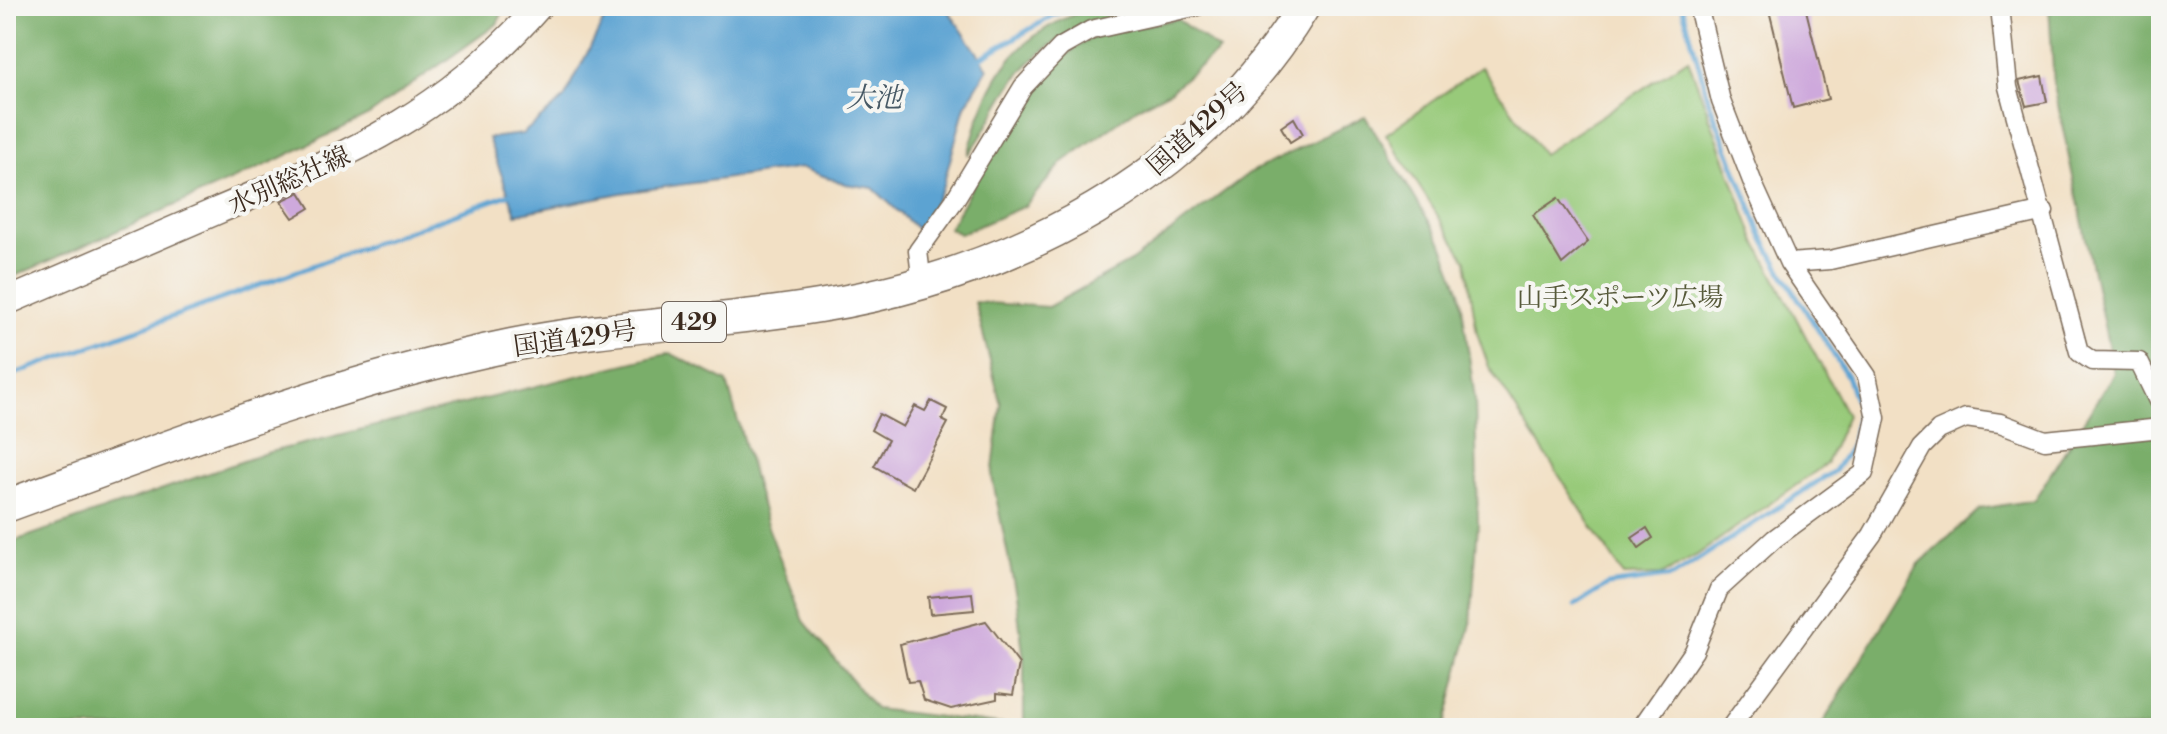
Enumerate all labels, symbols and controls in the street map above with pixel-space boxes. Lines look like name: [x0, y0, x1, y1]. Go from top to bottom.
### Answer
street label: 国道429号: [1141, 75, 1254, 182]
water label: 大池: [846, 81, 905, 116]
street label: 水別総社線: [224, 140, 355, 222]
park label: 山手スポーツ広場: [1517, 282, 1723, 314]
road number: 429: [662, 302, 726, 342]
street label: 国道429号: [511, 315, 639, 363]

